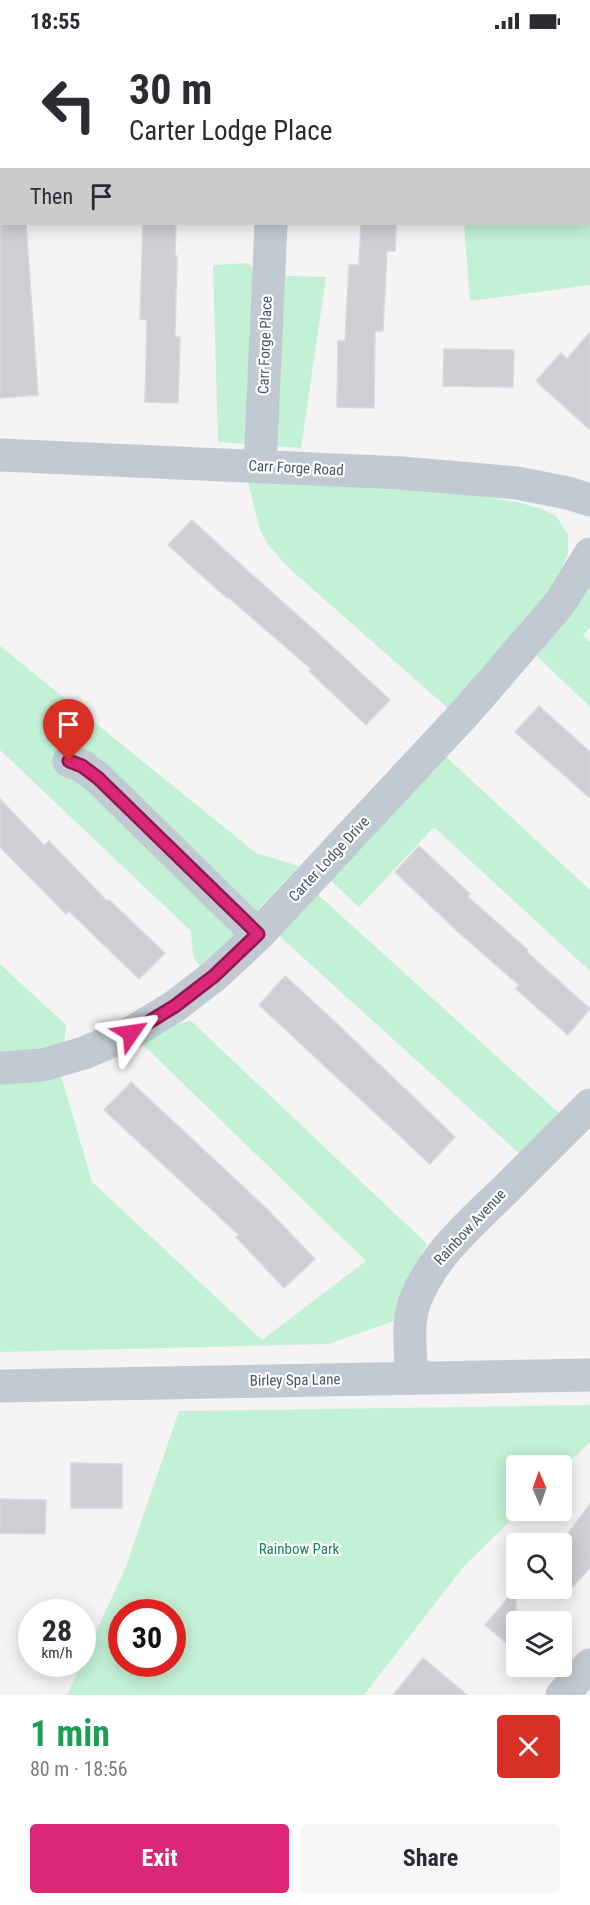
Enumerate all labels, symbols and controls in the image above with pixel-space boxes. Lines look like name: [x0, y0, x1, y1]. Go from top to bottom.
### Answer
text: 18:55: [30, 9, 81, 34]
text: 30 m: [129, 65, 212, 114]
icon: left: [30, 66, 108, 144]
text: Carter Lodge Place: [129, 115, 332, 147]
icon: arrive: [85, 180, 118, 213]
text: Then: [30, 184, 73, 209]
street label: Carr Forge Place: [254, 296, 276, 394]
street label: Carr Forge Road: [248, 457, 344, 479]
pin: [43, 699, 94, 761]
icon: arrive: [52, 708, 85, 741]
street label: Carter Lodge Drive: [285, 813, 373, 905]
position arrow: [99, 1001, 163, 1065]
street label: Rainbow Avenue: [430, 1185, 510, 1269]
street label: Birley Spa Lane: [249, 1370, 341, 1390]
north arrow: [506, 1455, 572, 1521]
map controls: [506, 1455, 572, 1677]
button: search: [506, 1533, 572, 1599]
park label: Rainbow Park: [259, 1540, 340, 1558]
speed limit sign: 30: [108, 1599, 186, 1677]
button: layers: [506, 1611, 572, 1677]
text: 28: [42, 1613, 72, 1648]
text: km/h: [42, 1644, 72, 1662]
text: 1 min: [30, 1713, 110, 1755]
button: close: [497, 1715, 560, 1778]
text: 80 m · 18:56: [30, 1757, 128, 1781]
button: Exit: [30, 1824, 289, 1893]
button: Share: [301, 1824, 560, 1893]

